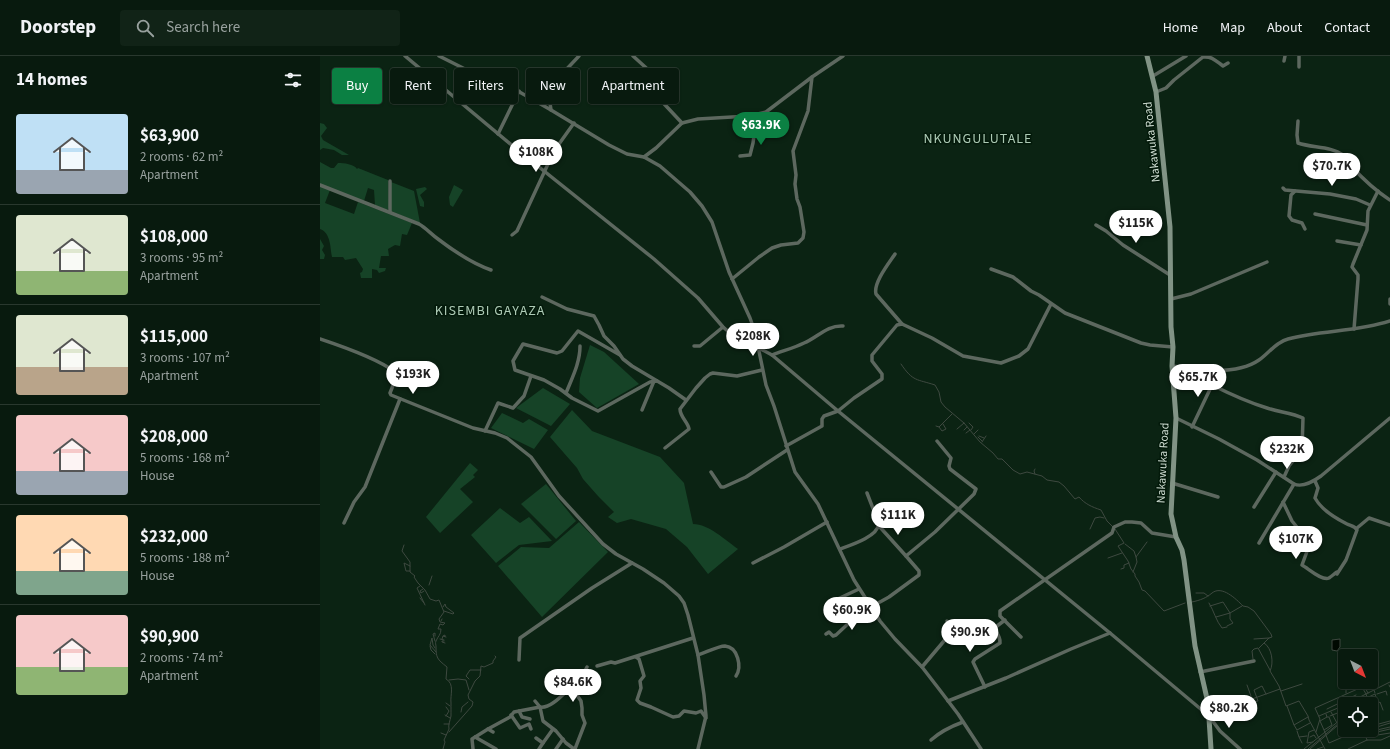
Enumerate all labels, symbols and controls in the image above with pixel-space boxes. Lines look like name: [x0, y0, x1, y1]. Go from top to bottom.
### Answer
search box: [120, 10, 400, 46]
text: Doorstep: [20, 14, 96, 41]
icon: search: [134, 17, 156, 39]
text: Search here: [166, 17, 240, 38]
text: Home: [1163, 18, 1198, 38]
text: Map: [1220, 18, 1245, 38]
text: About: [1267, 18, 1302, 38]
text: Contact: [1324, 18, 1370, 38]
text: 14 homes: [16, 68, 87, 92]
chip: Buy: [332, 68, 382, 104]
chip: Rent: [390, 68, 446, 104]
chip: Filters: [454, 68, 518, 104]
chip: New: [526, 68, 580, 104]
chip: Apartment: [588, 68, 679, 104]
icon: filters: [282, 69, 304, 91]
street label: Nakawuka Road: [1139, 101, 1165, 183]
pin: $63.9K: [728, 112, 794, 146]
text: $63.9K: [741, 116, 781, 134]
text: $63,900: [140, 124, 199, 148]
district label: NKUNGULUTALE: [924, 129, 1032, 149]
icon: home: [48, 130, 96, 178]
pin: $108K: [508, 139, 564, 173]
text: $108K: [518, 143, 554, 161]
text: 2 rooms · 62 m²: [140, 148, 223, 166]
pin: $70.7K: [1299, 153, 1365, 187]
text: $70.7K: [1312, 157, 1352, 175]
text: Apartment: [140, 166, 198, 184]
pin: $115K: [1108, 210, 1164, 244]
text: $115K: [1118, 214, 1154, 232]
text: $108,000: [140, 225, 208, 249]
icon: home: [48, 231, 96, 279]
text: 3 rooms · 95 m²: [140, 249, 223, 267]
text: Apartment: [140, 267, 198, 285]
district label: KISEMBI GAYAZA: [435, 301, 545, 321]
pin: $208K: [725, 323, 781, 357]
text: $115,000: [140, 325, 208, 349]
text: $208K: [735, 327, 771, 345]
icon: home: [48, 331, 96, 379]
text: 3 rooms · 107 m²: [140, 349, 230, 367]
pin: $193K: [385, 361, 441, 395]
pin: $65.7K: [1165, 364, 1231, 398]
text: $193K: [395, 365, 431, 383]
text: Apartment: [140, 367, 198, 385]
text: $65.7K: [1178, 368, 1218, 386]
street label: Nakawuka Road: [1152, 422, 1174, 504]
text: $208,000: [140, 425, 208, 449]
icon: home: [48, 431, 96, 479]
pin: $232K: [1259, 436, 1315, 470]
text: $232K: [1269, 440, 1305, 458]
text: 5 rooms · 168 m²: [140, 449, 230, 467]
text: House: [140, 467, 175, 485]
pin: $111K: [870, 502, 926, 536]
text: $111K: [880, 506, 916, 524]
text: $232,000: [140, 525, 208, 549]
pin: $107K: [1268, 526, 1324, 560]
text: $107K: [1278, 530, 1314, 548]
icon: home: [48, 531, 96, 579]
text: 5 rooms · 188 m²: [140, 549, 230, 567]
text: House: [140, 567, 175, 585]
pin: $60.9K: [819, 597, 885, 631]
text: $60.9K: [832, 601, 872, 619]
pin: $90.9K: [937, 619, 1003, 653]
text: $90.9K: [950, 623, 990, 641]
text: $90,900: [140, 625, 199, 649]
icon: home: [48, 631, 96, 679]
text: 2 rooms · 74 m²: [140, 649, 223, 667]
north arrow: [1338, 649, 1378, 689]
map controls: [1338, 649, 1378, 737]
text: Apartment: [140, 667, 198, 685]
pin: $84.6K: [540, 669, 606, 703]
text: $84.6K: [553, 673, 593, 691]
pin: $80.2K: [1196, 695, 1262, 729]
button: locate: [1338, 697, 1378, 737]
text: $80.2K: [1209, 699, 1249, 717]

